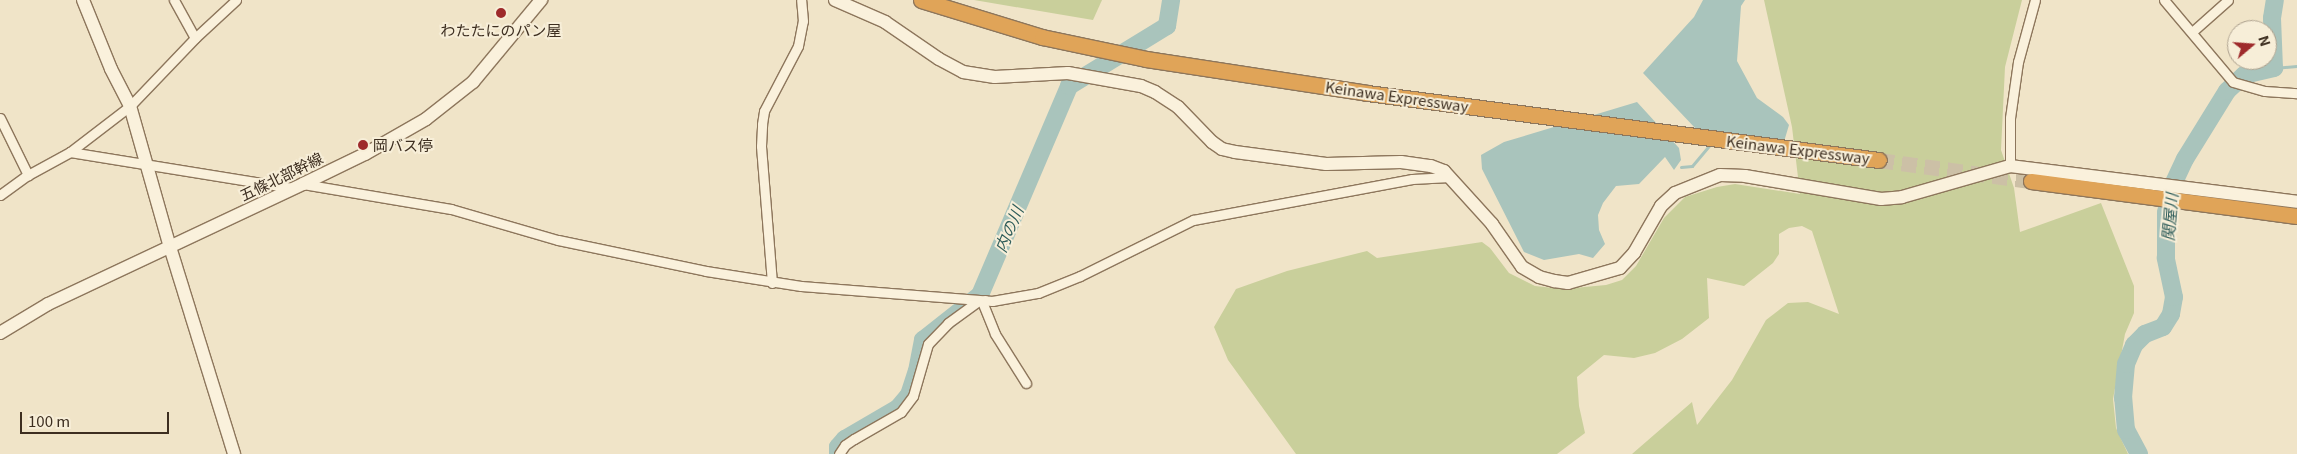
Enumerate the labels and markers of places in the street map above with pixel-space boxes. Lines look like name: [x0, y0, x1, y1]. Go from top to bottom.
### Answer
marker: わたたにのパン屋: [495, 7, 507, 19]
place label: わたたにのパン屋: [441, 21, 561, 39]
place label: 岡バス停: [373, 136, 433, 154]
marker: 岡バス停: [357, 139, 369, 151]

